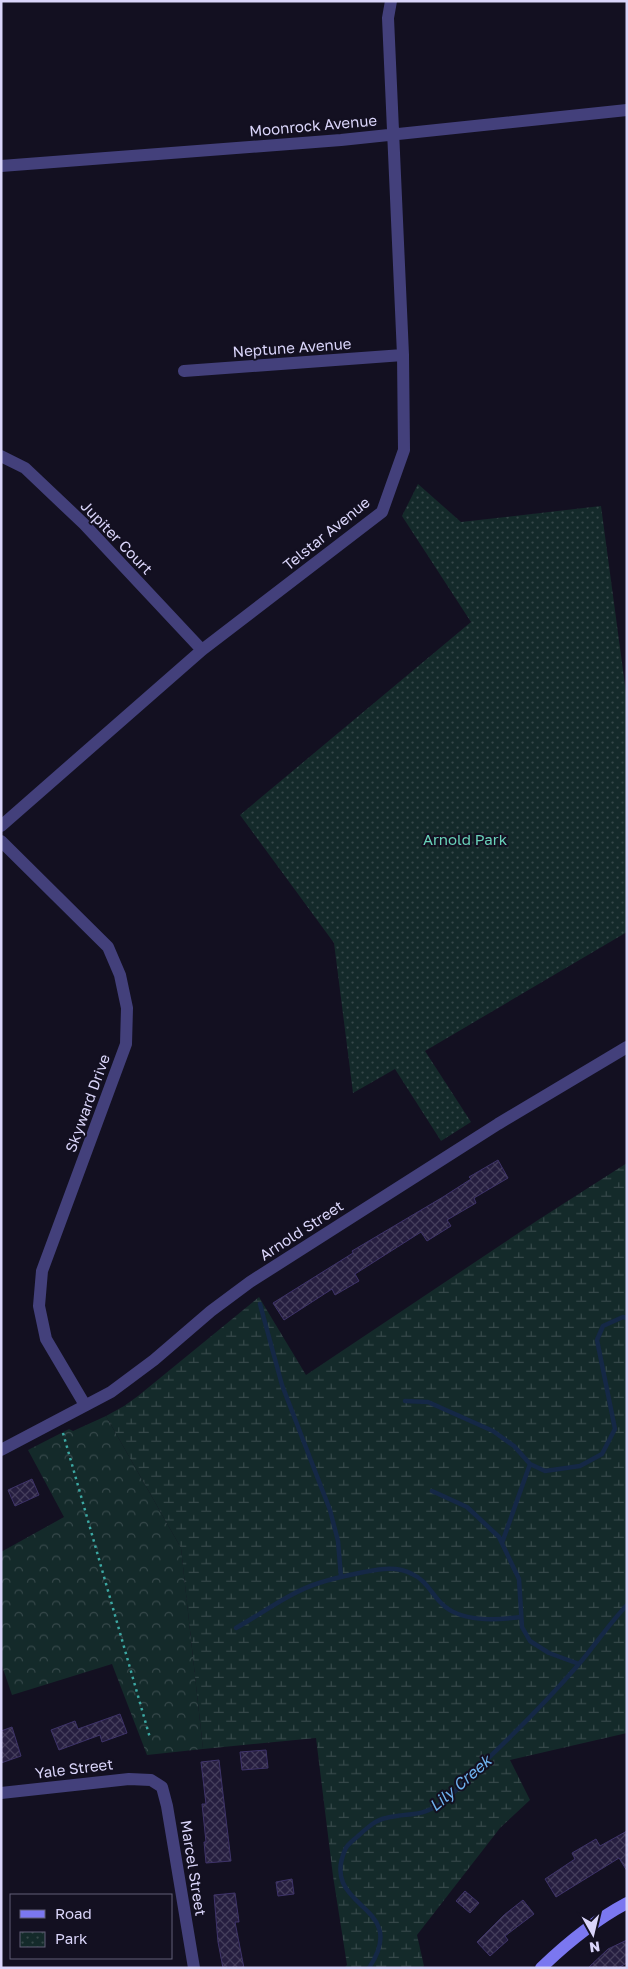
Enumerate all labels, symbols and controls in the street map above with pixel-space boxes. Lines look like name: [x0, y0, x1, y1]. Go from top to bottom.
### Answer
street label: Moonrock Avenue: [248, 110, 378, 140]
street label: Neptune Avenue: [232, 334, 352, 360]
street label: Telstar Avenue: [279, 492, 373, 573]
street label: Jupiter Court: [77, 496, 157, 578]
park label: Arnold Park: [423, 830, 508, 848]
street label: Skyward Drive: [61, 1051, 113, 1155]
street label: Arnold Street: [256, 1196, 346, 1264]
water label: Lily Creek: [425, 1749, 497, 1815]
street label: Yale Street: [34, 1754, 114, 1782]
street label: Marcel Street: [178, 1819, 210, 1917]
legend: [10, 1894, 172, 1959]
text: Road: [55, 1904, 92, 1922]
north arrow: [568, 1909, 618, 1959]
text: Park: [55, 1929, 88, 1947]
text: N: [588, 1938, 601, 1957]

